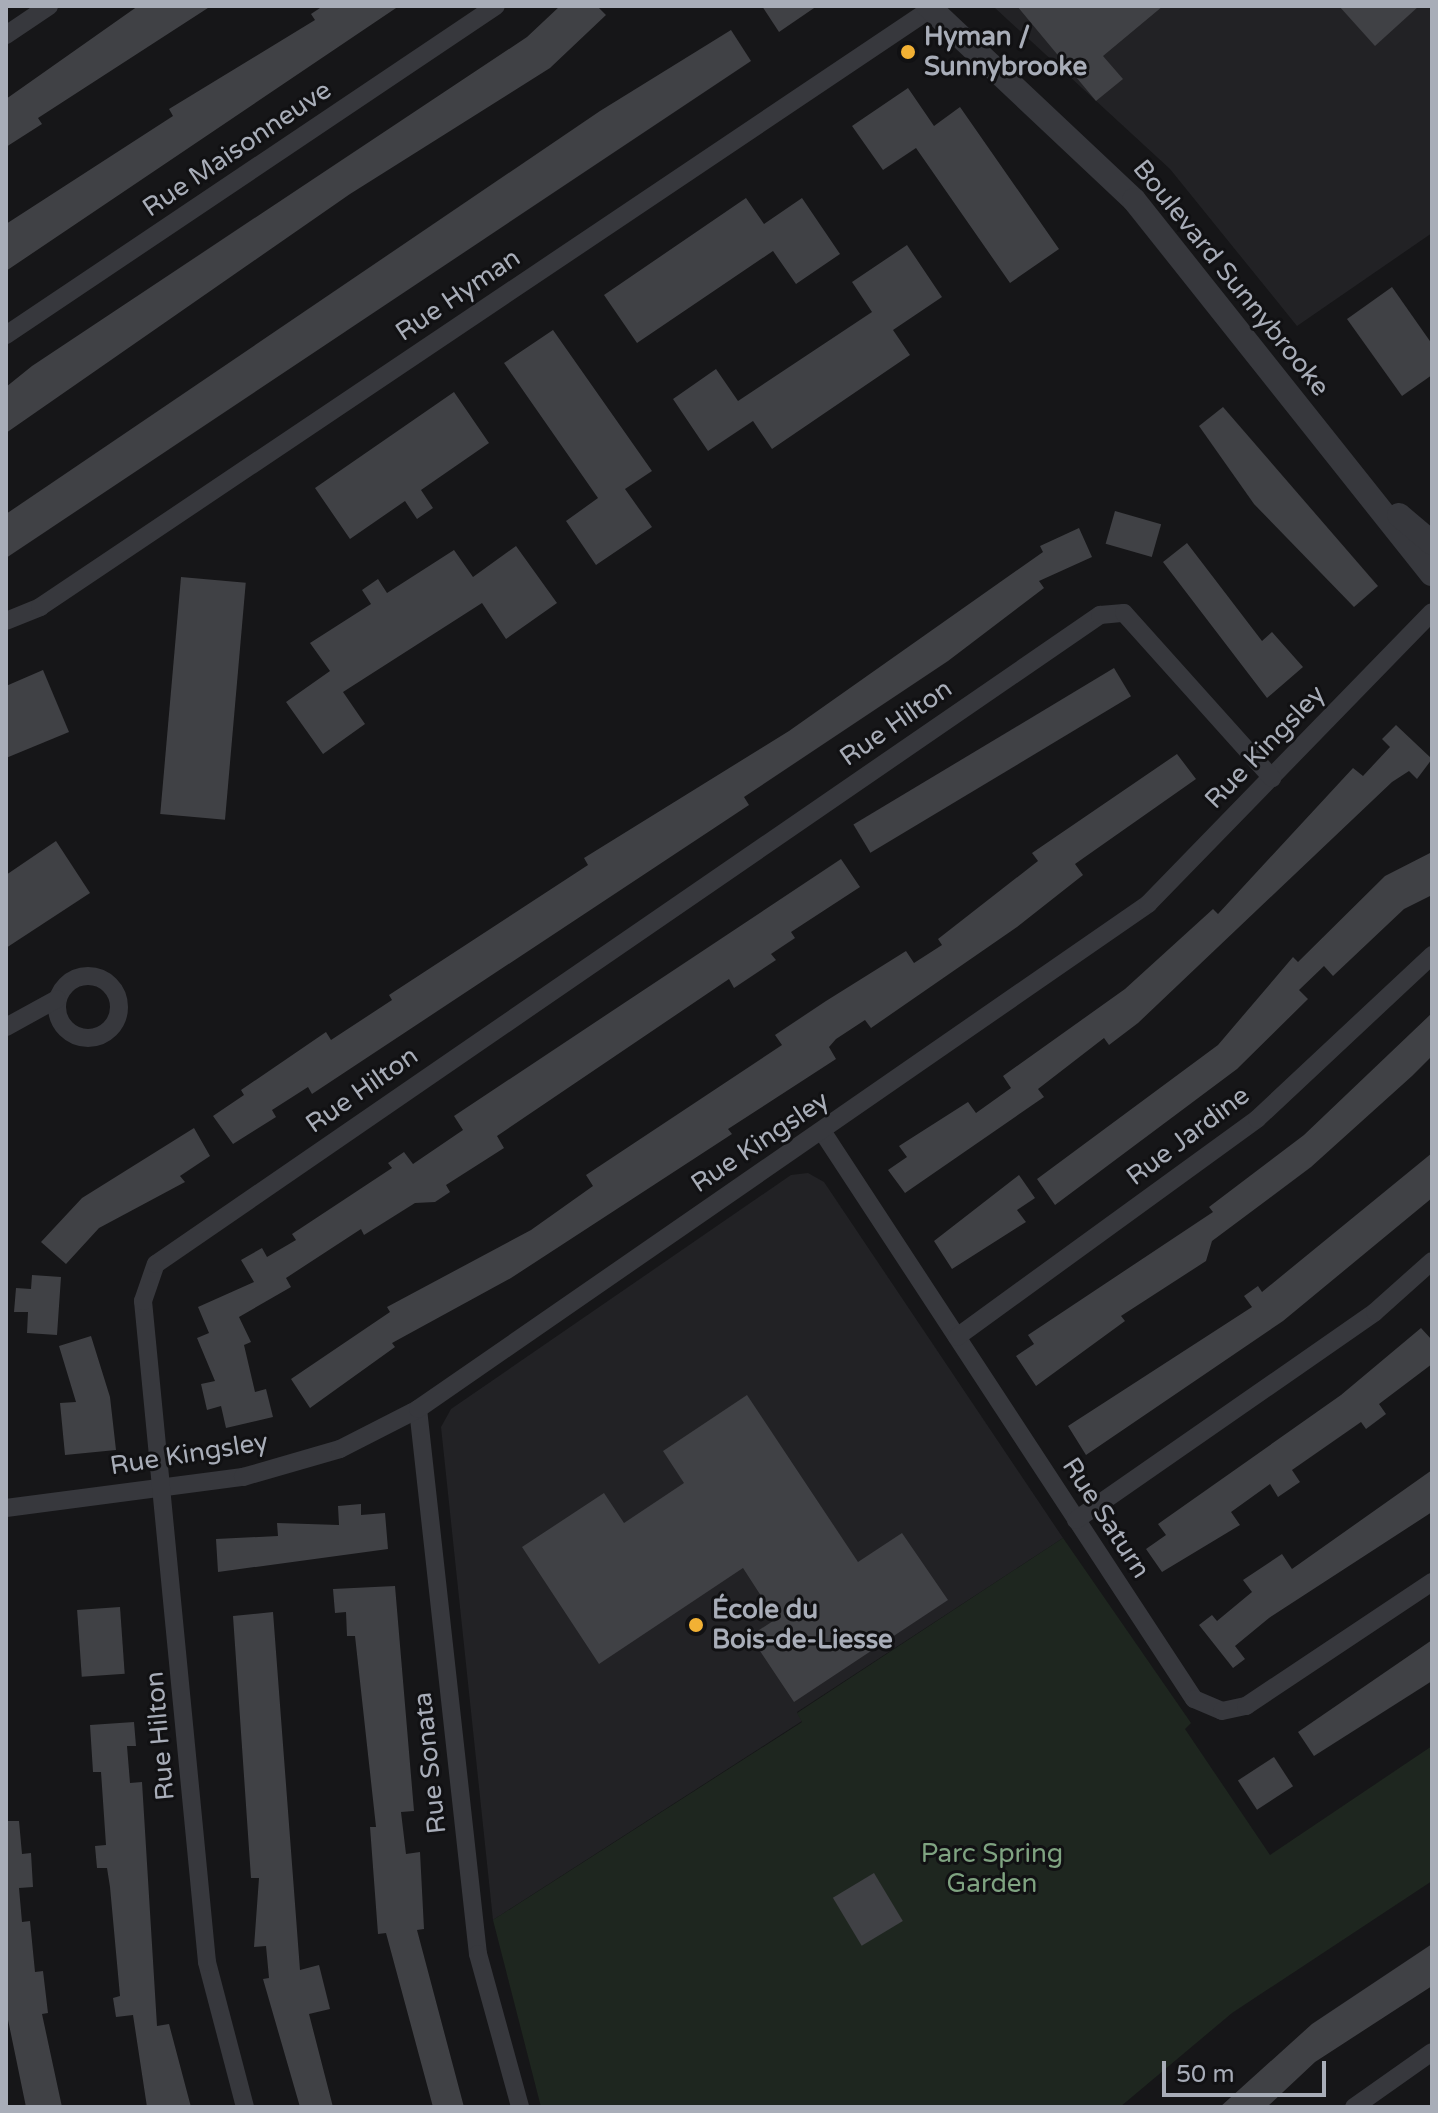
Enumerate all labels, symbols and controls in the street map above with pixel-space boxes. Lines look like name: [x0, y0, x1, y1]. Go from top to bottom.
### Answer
place label: Hyman / Sunnybrooke: [924, 21, 1087, 82]
marker: Hyman / Sunnybrooke: [899, 43, 917, 61]
street label: Rue Maisonneuve: [137, 74, 337, 224]
street label: Boulevard Sunnybrooke: [1126, 154, 1336, 402]
street label: Rue Hyman: [390, 242, 526, 348]
street label: Rue Hilton: [834, 673, 958, 773]
street label: Rue Kingsley: [1198, 679, 1332, 815]
street label: Rue Hilton: [300, 1040, 424, 1140]
street label: Rue Jardine: [1120, 1080, 1256, 1192]
street label: Rue Kingsley: [685, 1084, 835, 1200]
street label: Rue Kingsley: [108, 1426, 270, 1482]
street label: Rue Saturn: [1055, 1452, 1157, 1584]
place label: École du Bois-de-Liesse: [712, 1594, 893, 1656]
marker: École du Bois-de-Liesse: [687, 1616, 705, 1634]
street label: Rue Hilton: [139, 1670, 181, 1802]
street label: Rue Sonata: [407, 1691, 453, 1835]
park label: Parc Spring Garden: [921, 1838, 1063, 1900]
scale bar: [1166, 2045, 1330, 2095]
text: 50 m: [1176, 2060, 1234, 2089]

